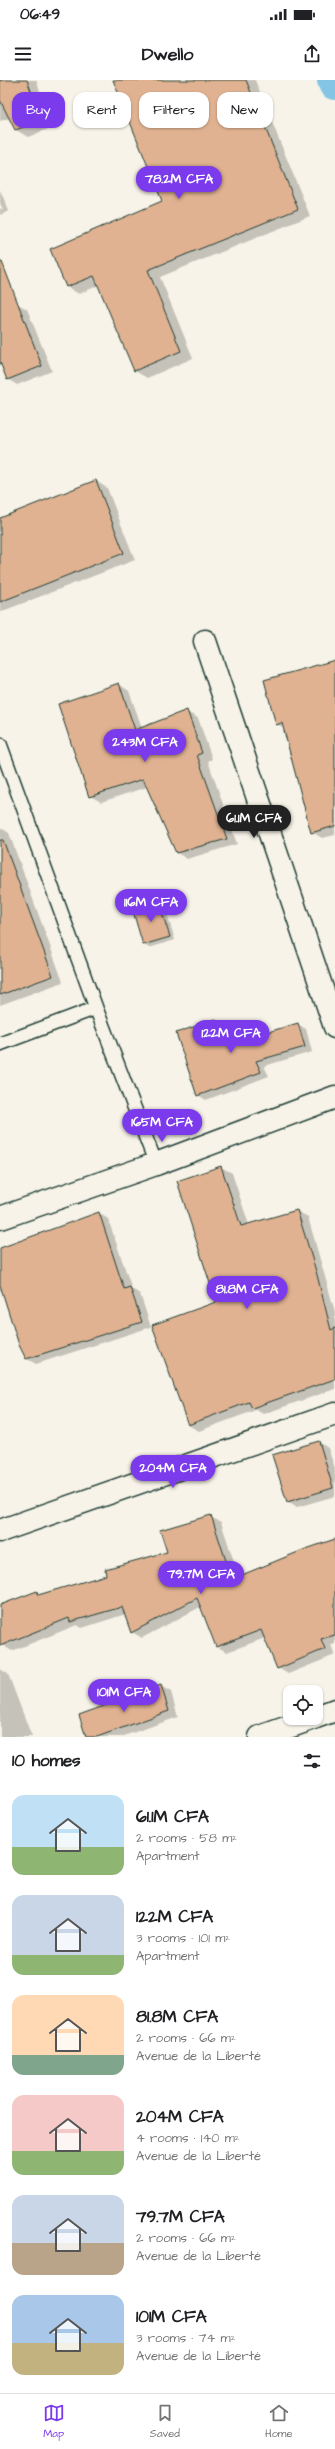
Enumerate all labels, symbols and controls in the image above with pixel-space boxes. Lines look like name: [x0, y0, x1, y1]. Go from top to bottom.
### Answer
text: 06:49: [20, 4, 60, 25]
text: Dwello: [142, 42, 193, 67]
icon: menu: [12, 43, 34, 65]
icon: share: [301, 43, 323, 65]
chip: Buy: [12, 92, 65, 128]
chip: Rent: [73, 92, 131, 128]
chip: Filters: [139, 92, 209, 128]
chip: New: [217, 92, 273, 128]
pin: 78.2M CFA: [133, 166, 225, 200]
text: 78.2M CFA: [145, 170, 213, 188]
pin: 243M CFA: [104, 729, 186, 763]
text: 243M CFA: [112, 733, 178, 751]
pin: 61.1M CFA: [208, 805, 300, 839]
text: 61.1M CFA: [226, 809, 282, 827]
pin: 116M CFA: [110, 889, 192, 923]
text: 116M CFA: [124, 893, 178, 911]
pin: 122M CFA: [190, 1020, 272, 1054]
text: 122M CFA: [201, 1024, 261, 1042]
pin: 165M CFA: [121, 1109, 203, 1143]
text: 165M CFA: [131, 1113, 193, 1131]
pin: 81.8M CFA: [201, 1276, 293, 1310]
text: 81.8M CFA: [216, 1280, 278, 1298]
pin: 204M CFA: [132, 1455, 214, 1489]
text: 204M CFA: [140, 1459, 206, 1477]
pin: 79.7M CFA: [155, 1561, 247, 1595]
text: 79.7M CFA: [167, 1565, 235, 1583]
pin: 101M CFA: [83, 1679, 165, 1713]
text: 101M CFA: [97, 1683, 151, 1701]
map controls: [283, 1685, 323, 1725]
button: locate: [283, 1685, 323, 1725]
text: 10 homes: [12, 1749, 81, 1773]
icon: filters: [301, 1750, 323, 1772]
text: 61.1M CFA: [136, 1805, 209, 1829]
icon: home: [44, 1811, 92, 1859]
text: 2 rooms · 58 m²: [136, 1829, 237, 1847]
text: Apartment: [136, 1847, 200, 1865]
text: 122M CFA: [136, 1905, 213, 1929]
icon: home: [44, 1911, 92, 1959]
text: 3 rooms · 101 m²: [136, 1929, 230, 1947]
text: Apartment: [136, 1947, 200, 1965]
text: 81.8M CFA: [136, 2005, 218, 2029]
icon: home: [44, 2011, 92, 2059]
text: 2 rooms · 66 m²: [136, 2029, 236, 2047]
text: Avenue de la Liberté: [136, 2047, 261, 2065]
text: 204M CFA: [136, 2105, 224, 2129]
icon: home: [44, 2111, 92, 2159]
text: 4 rooms · 140 m²: [136, 2129, 240, 2147]
text: Avenue de la Liberté: [136, 2147, 261, 2165]
text: 79.7M CFA: [136, 2205, 225, 2229]
icon: home: [44, 2211, 92, 2259]
text: 2 rooms · 66 m²: [136, 2229, 236, 2247]
text: Avenue de la Liberté: [136, 2247, 261, 2265]
text: 101M CFA: [136, 2305, 207, 2329]
icon: home: [44, 2311, 92, 2359]
text: 3 rooms · 74 m²: [136, 2329, 236, 2347]
text: Avenue de la Liberté: [136, 2347, 261, 2365]
tab: Map: [43, 2402, 65, 2441]
tab: Saved: [150, 2402, 180, 2441]
tab: Home: [265, 2402, 292, 2441]

